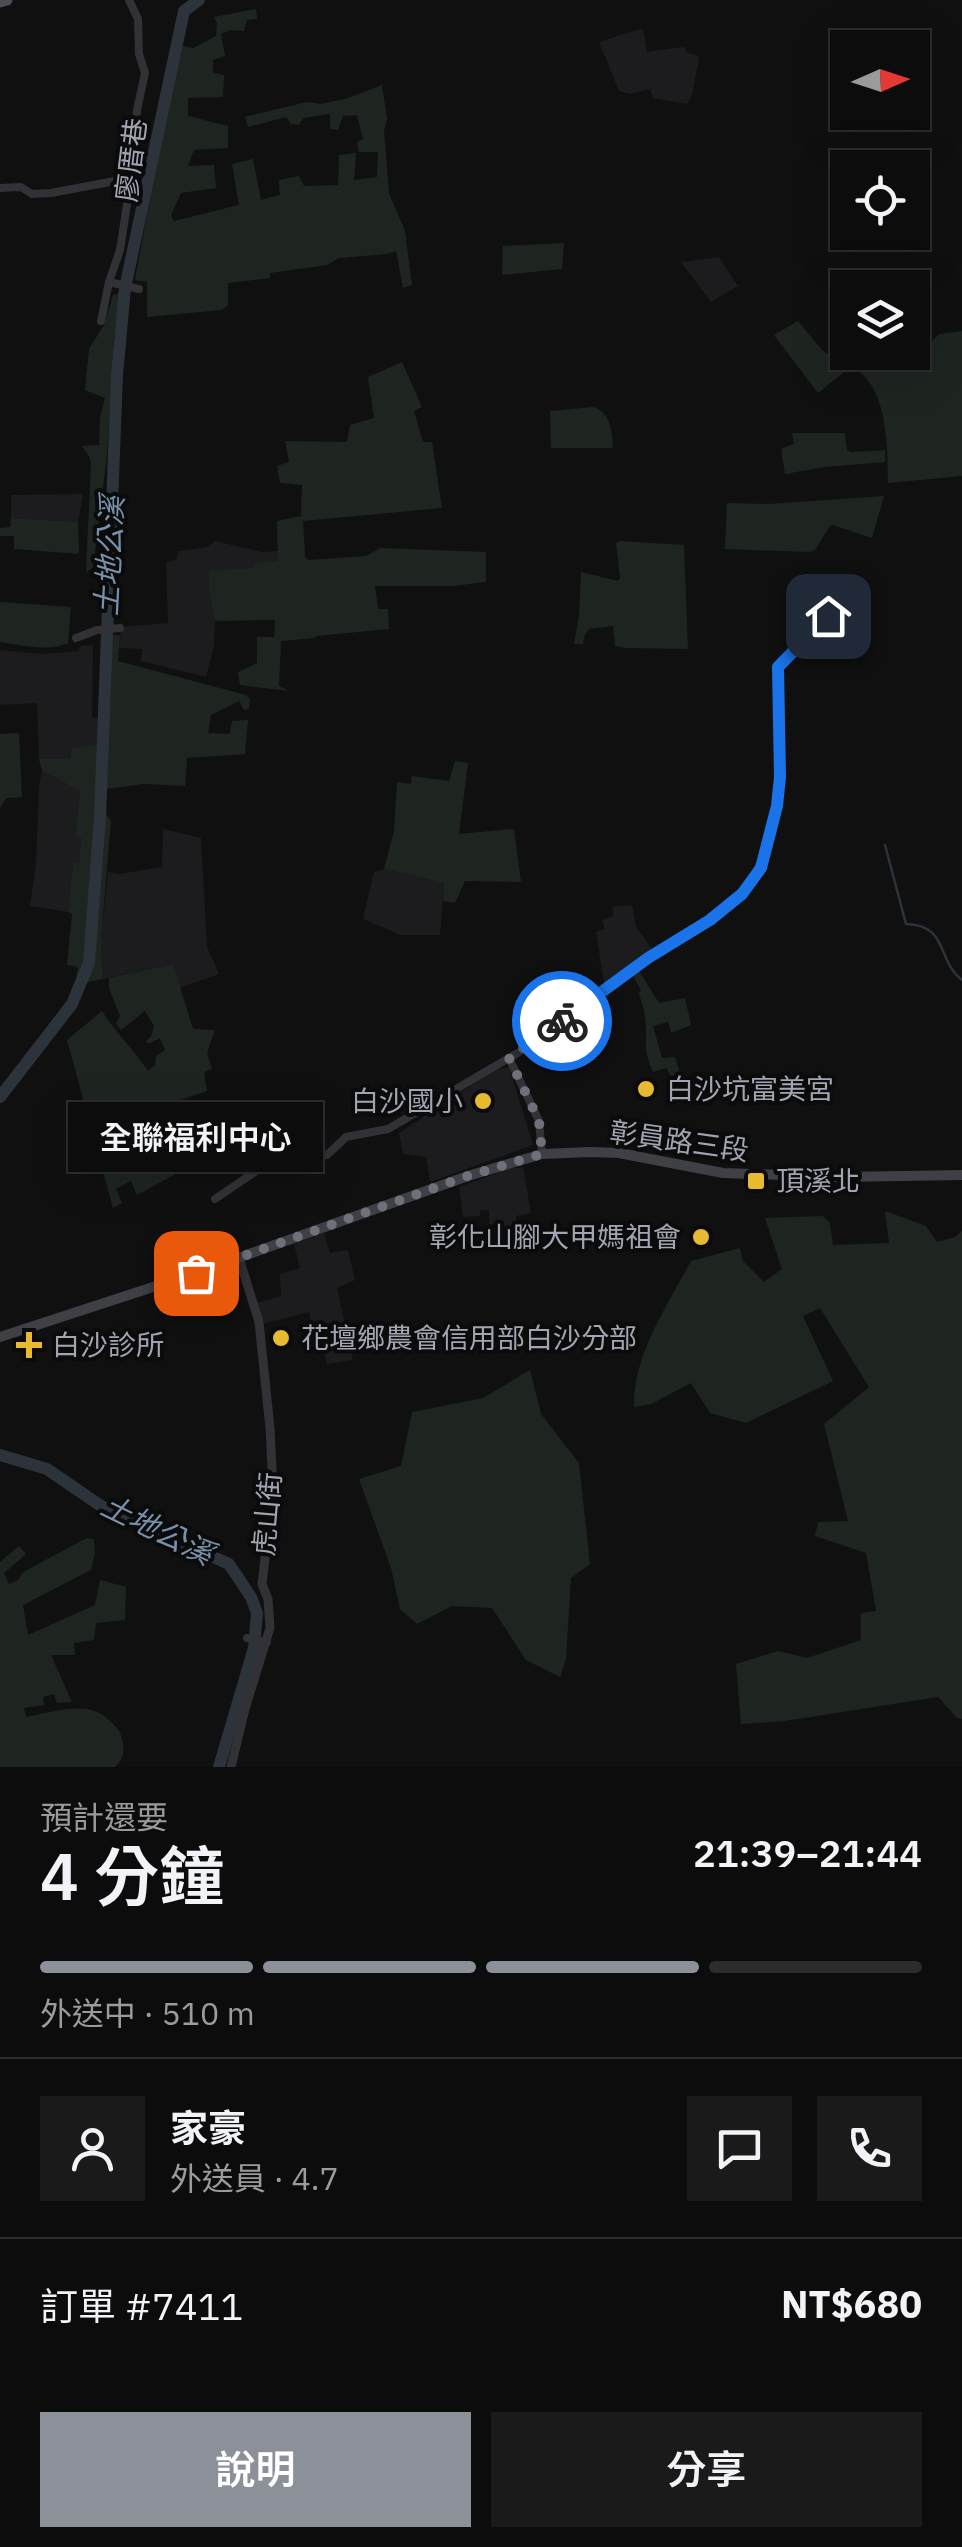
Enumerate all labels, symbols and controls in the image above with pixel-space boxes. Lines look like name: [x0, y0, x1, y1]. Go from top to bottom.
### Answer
north arrow: [830, 30, 930, 130]
map controls: [830, 30, 930, 370]
street label: 廖厝巷: [107, 116, 154, 204]
button: locate: [830, 150, 930, 250]
button: layers: [830, 270, 930, 370]
water label: 土地公溪: [86, 491, 131, 617]
pin: [786, 574, 871, 659]
icon: home: [801, 589, 856, 644]
courier: [512, 971, 612, 1071]
icon: bike: [535, 994, 590, 1049]
place label: 白沙坑富美宮: [666, 1070, 834, 1107]
marker: 白沙坑富美宮: [635, 1078, 657, 1100]
place label: 白沙國小: [351, 1082, 463, 1119]
marker: 白沙國小: [472, 1090, 494, 1112]
callout: 全聯福利中心: [69, 1103, 324, 1173]
street label: 彰員路三段: [607, 1112, 751, 1169]
text: 全聯福利中心: [99, 1116, 292, 1158]
place label: 頂溪北: [776, 1162, 860, 1199]
marker: 頂溪北: [745, 1170, 767, 1192]
place label: 彰化山腳大甲媽祖會: [429, 1218, 681, 1255]
marker: 彰化山腳大甲媽祖會: [690, 1226, 712, 1248]
pin: [154, 1231, 239, 1316]
icon: bag: [169, 1246, 224, 1301]
place label: 花壇鄉農會信用部白沙分部: [301, 1319, 637, 1356]
place label: 白沙診所: [52, 1326, 164, 1363]
marker: 花壇鄉農會信用部白沙分部: [270, 1327, 292, 1349]
marker: 白沙診所: [16, 1332, 42, 1358]
street label: 虎山街: [244, 1470, 289, 1557]
water label: 土地公溪: [95, 1485, 224, 1574]
text: 預計還要: [40, 1796, 168, 1838]
text: 21:39–21:44: [693, 1828, 922, 1877]
text: 4 分鐘: [40, 1833, 224, 1918]
text: 外送中 · 510 m: [40, 1992, 255, 2034]
button: person: [40, 2096, 145, 2201]
button: chat: [687, 2096, 792, 2201]
button: phone: [817, 2096, 922, 2201]
text: 家豪: [170, 2103, 246, 2152]
text: 外送員 · 4.7: [170, 2157, 339, 2199]
text: NT$680: [781, 2279, 922, 2328]
text: 訂單 #7411: [40, 2281, 243, 2330]
button: 說明: [40, 2412, 471, 2527]
button: 分享: [491, 2412, 922, 2527]

